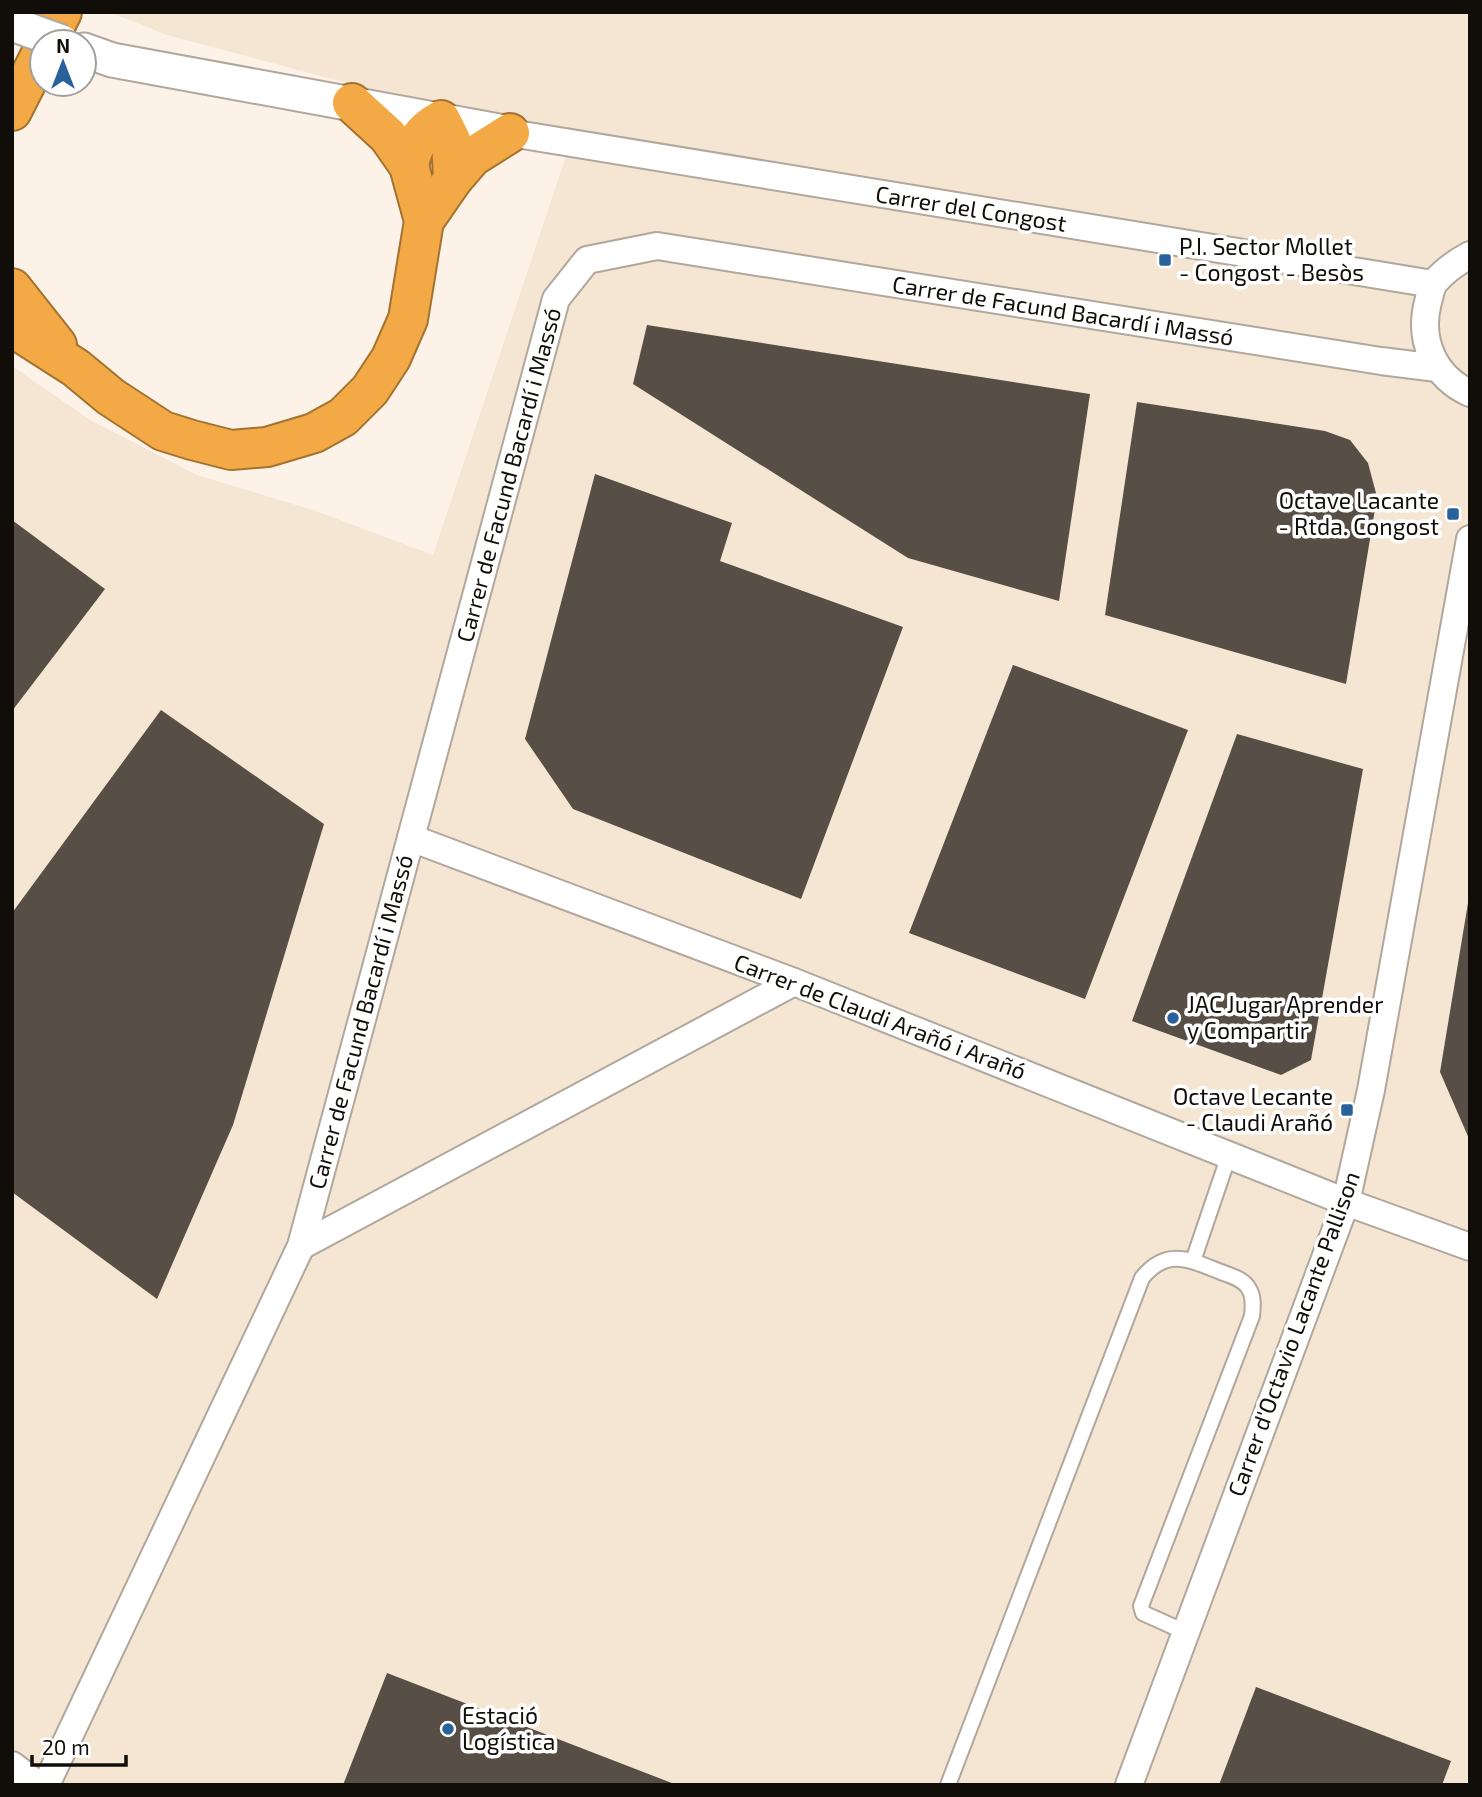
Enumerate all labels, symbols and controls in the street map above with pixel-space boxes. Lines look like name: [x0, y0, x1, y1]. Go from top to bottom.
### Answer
north arrow: [28, 28, 98, 98]
text: N: [56, 34, 70, 57]
street label: Carrer del Congost: [874, 179, 1069, 237]
place label: P.I. Sector Mollet - Congost - Besòs: [1179, 232, 1364, 286]
marker: P.I. Sector Mollet - Congost - Besòs: [1157, 252, 1173, 268]
street label: Carrer de Facund Bacardí i Massó: [891, 269, 1236, 351]
street label: Carrer de Facund Bacardí i Massó: [450, 304, 566, 645]
place label: Octave Lacante - Rtda. Congost: [1279, 486, 1439, 540]
marker: Octave Lacante - Rtda. Congost: [1445, 506, 1461, 522]
street label: Carrer de Facund Bacardí i Massó: [302, 851, 418, 1192]
street label: Carrer de Claudi Arañó i Arañó: [730, 947, 1030, 1085]
place label: JAC Jugar Aprender y Compartir: [1187, 990, 1383, 1044]
marker: JAC Jugar Aprender y Compartir: [1165, 1010, 1181, 1026]
place label: Octave Lecante - Claudi Arañó: [1173, 1082, 1333, 1136]
marker: Octave Lecante - Claudi Arañó: [1339, 1102, 1355, 1118]
street label: Carrer d'Octavio Lacante Pallison: [1221, 1167, 1365, 1500]
place label: Estació Logística: [462, 1701, 555, 1755]
marker: Estació Logística: [440, 1721, 456, 1737]
scale bar: [32, 1724, 126, 1768]
text: 20 m: [42, 1734, 90, 1759]

